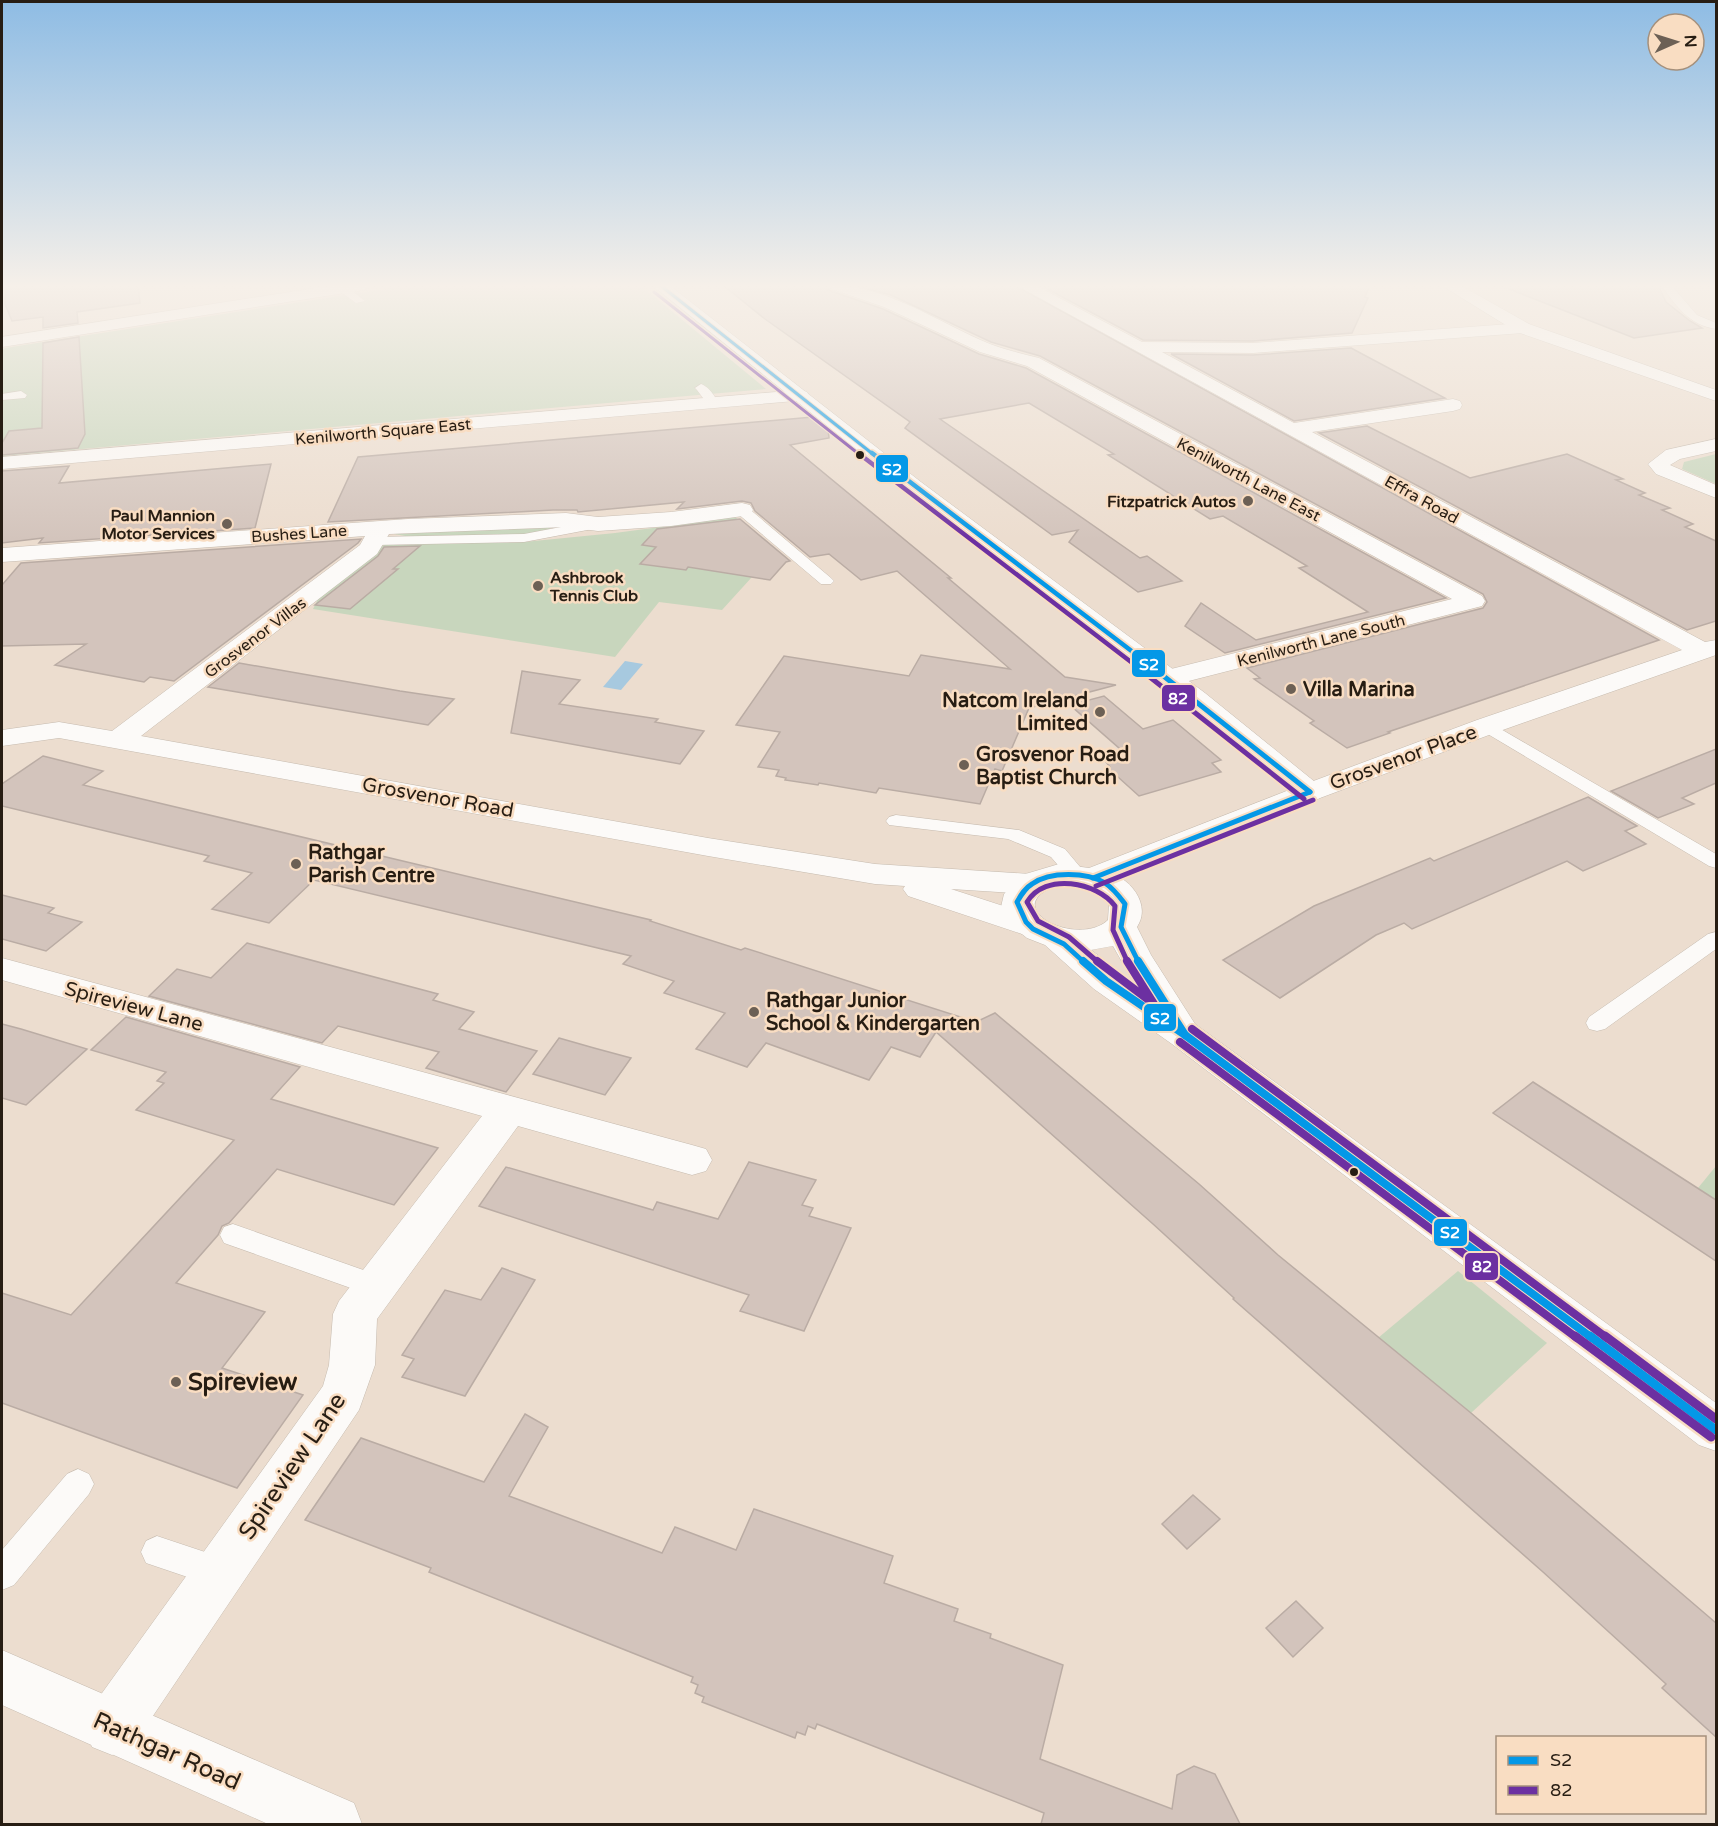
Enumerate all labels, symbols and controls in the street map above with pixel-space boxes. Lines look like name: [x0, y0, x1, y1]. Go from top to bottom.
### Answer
north arrow: [1646, 12, 1706, 72]
text: N: [1680, 34, 1700, 48]
street label: Kenilworth Square East: [294, 414, 472, 450]
street label: Kenilworth Lane East: [1173, 434, 1324, 526]
unlabelled marker: [854, 449, 866, 461]
line badge: S2: [875, 454, 909, 483]
text: S2: [882, 460, 902, 480]
street label: Effra Road: [1381, 471, 1462, 528]
place label: Fitzpatrick Autos: [1107, 492, 1236, 512]
marker: Fitzpatrick Autos: [1241, 494, 1255, 508]
place label: Paul Mannion Motor Services: [101, 506, 215, 544]
marker: Paul Mannion Motor Services: [220, 517, 234, 531]
street label: Bushes Lane: [250, 521, 348, 547]
place label: Ashbrook Tennis Club: [549, 568, 638, 606]
marker: Ashbrook Tennis Club: [531, 579, 545, 593]
street label: Grosvenor Villas: [201, 593, 310, 683]
street label: Kenilworth Lane South: [1235, 610, 1407, 672]
line badge: S2: [1131, 649, 1166, 678]
text: S2: [1139, 655, 1159, 675]
place label: Villa Marina: [1303, 678, 1415, 702]
marker: Villa Marina: [1284, 682, 1298, 696]
line badge: 82: [1161, 684, 1196, 712]
place label: Natcom Ireland Limited: [942, 689, 1088, 736]
text: 82: [1168, 689, 1188, 709]
marker: Natcom Ireland Limited: [1093, 705, 1107, 719]
street label: Grosvenor Place: [1327, 720, 1480, 796]
place label: Grosvenor Road Baptist Church: [976, 743, 1129, 790]
marker: Grosvenor Road Baptist Church: [957, 758, 971, 772]
street label: Grosvenor Road: [360, 773, 515, 823]
place label: Rathgar Parish Centre: [308, 841, 435, 888]
marker: Rathgar Parish Centre: [289, 857, 303, 871]
street label: Spireview Lane: [62, 977, 206, 1037]
place label: Rathgar Junior School & Kindergarten: [766, 989, 980, 1036]
line badge: S2: [1143, 1003, 1177, 1032]
marker: Rathgar Junior School & Kindergarten: [747, 1005, 761, 1019]
text: S2: [1150, 1009, 1170, 1029]
unlabelled marker: [1348, 1166, 1360, 1178]
line badge: S2: [1433, 1218, 1468, 1247]
text: S2: [1440, 1223, 1460, 1243]
line badge: 82: [1464, 1252, 1499, 1281]
text: 82: [1472, 1257, 1492, 1277]
place label: Spireview: [188, 1368, 297, 1397]
marker: Spireview: [169, 1375, 183, 1389]
street label: Spireview Lane: [233, 1387, 352, 1545]
street label: Rathgar Road: [89, 1706, 245, 1797]
legend: [1496, 1736, 1706, 1814]
text: S2: [1550, 1749, 1572, 1771]
text: 82: [1550, 1779, 1573, 1801]

